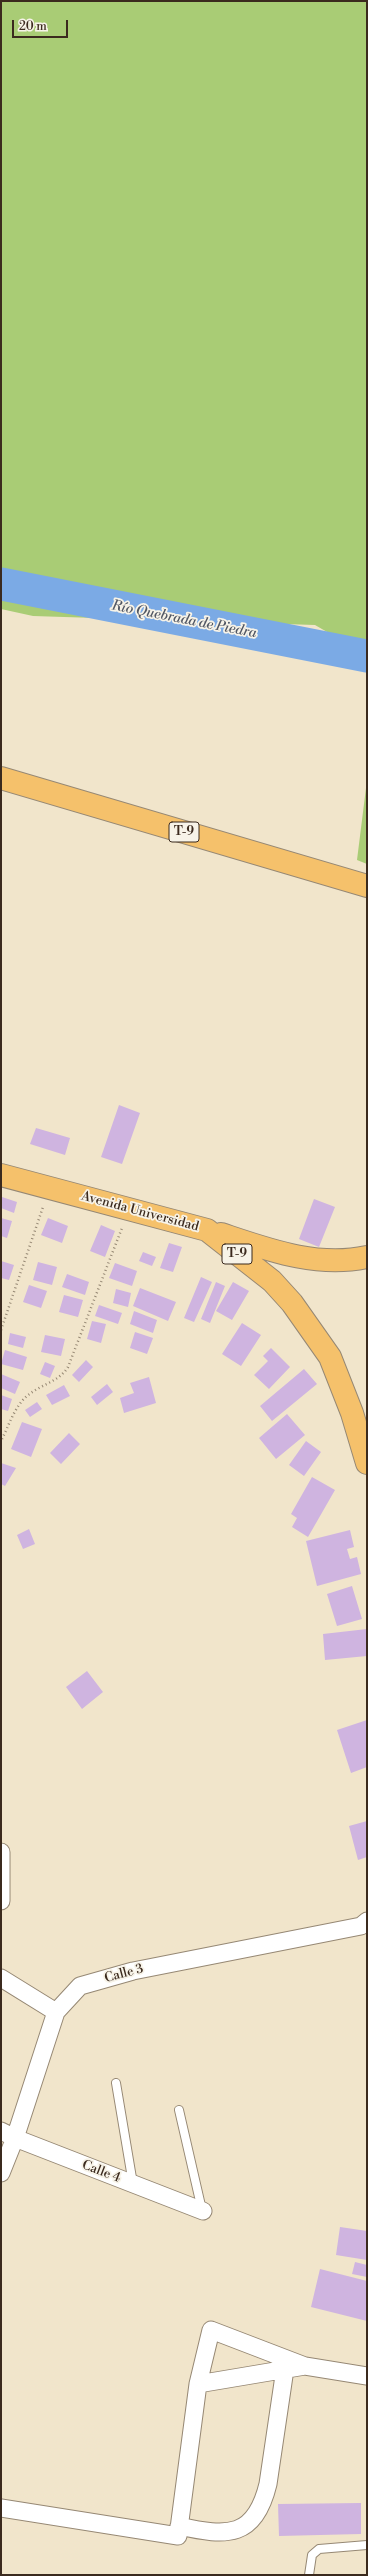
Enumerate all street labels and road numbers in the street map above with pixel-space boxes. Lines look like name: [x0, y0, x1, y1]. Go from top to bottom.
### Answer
road number: T-9: [169, 822, 199, 842]
street label: Avenida Universidad: [80, 1189, 200, 1235]
road number: T-9: [222, 1244, 252, 1264]
street label: Calle 3: [103, 1961, 145, 1987]
street label: Calle 4: [79, 2158, 123, 2186]

